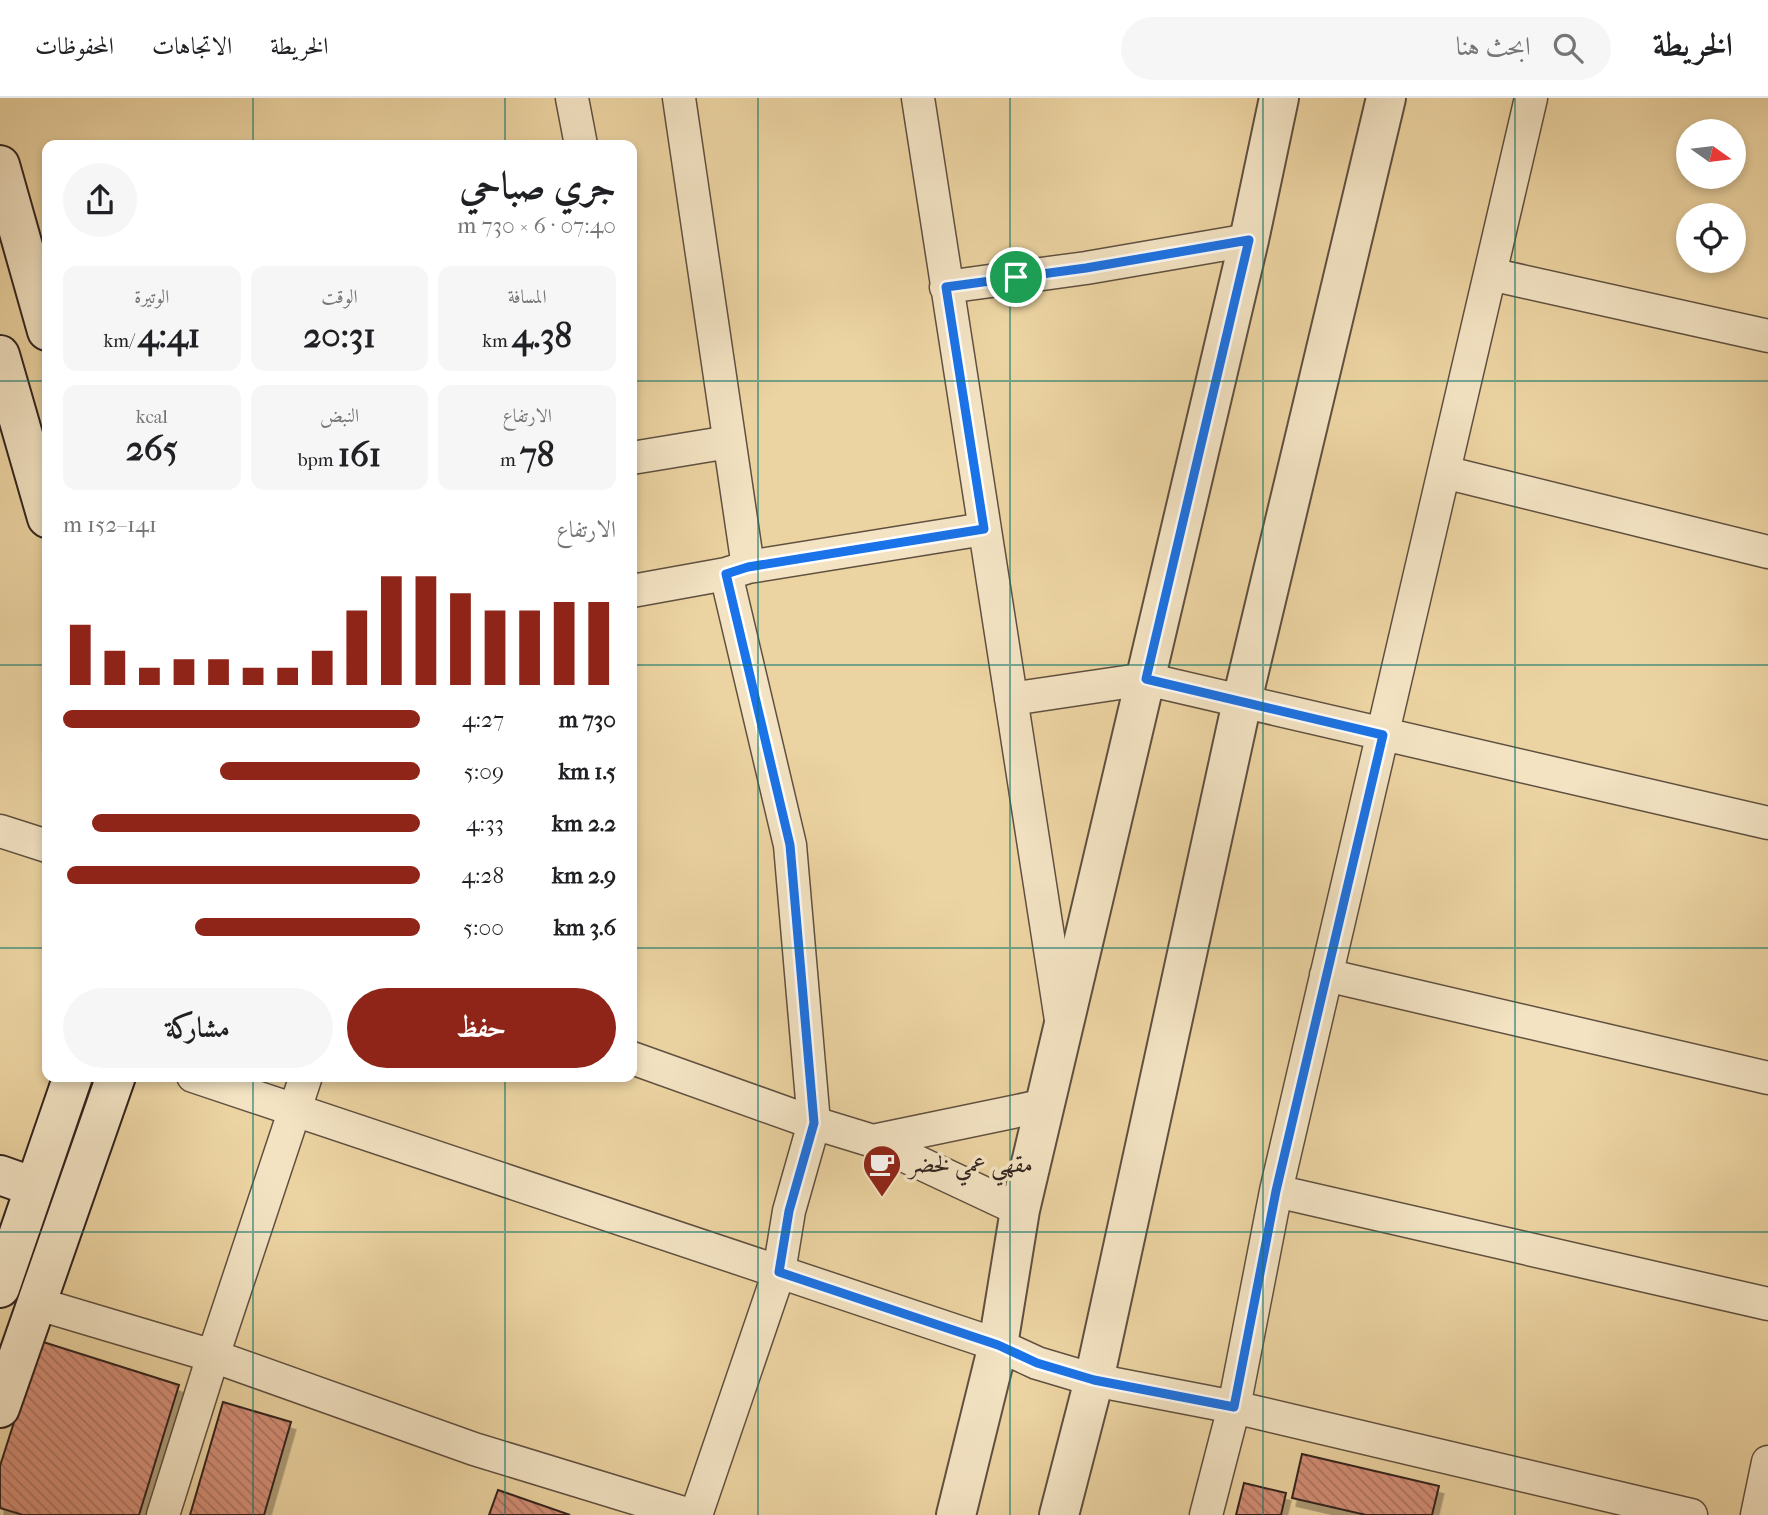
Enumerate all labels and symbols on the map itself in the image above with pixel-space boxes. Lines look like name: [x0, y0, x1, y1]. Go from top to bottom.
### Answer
north arrow: [1676, 119, 1746, 189]
pin: [986, 247, 1046, 307]
cafe icon: مقهي عمي لخضر: [861, 1143, 903, 1198]
place label: مقهي عمي لخضر: [906, 1150, 1033, 1187]

